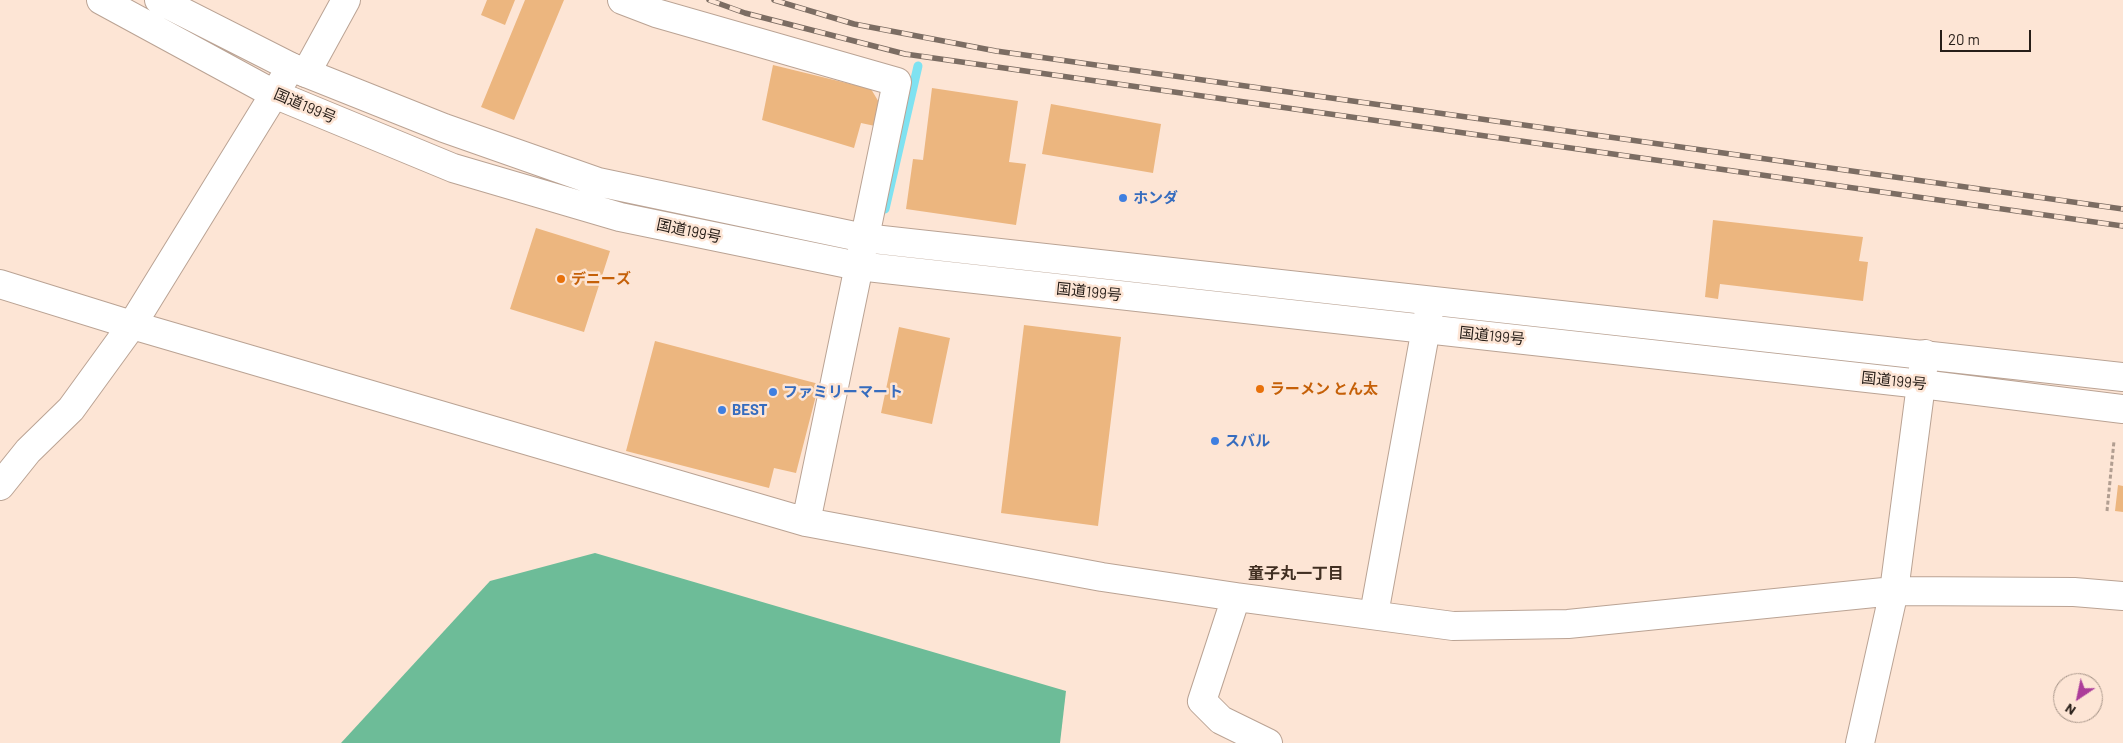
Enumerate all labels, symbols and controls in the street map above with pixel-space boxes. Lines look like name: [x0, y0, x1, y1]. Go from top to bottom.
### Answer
scale bar: [1943, 20, 2034, 52]
text: 20 m: [1948, 30, 1980, 48]
street label: 国道199号: [271, 85, 339, 127]
place label: ホンダ: [1133, 189, 1178, 207]
marker: ホンダ: [1117, 192, 1129, 204]
street label: 国道199号: [655, 215, 723, 247]
place label: デニーズ: [571, 270, 631, 288]
marker: デニーズ: [555, 273, 567, 285]
street label: 国道199号: [1055, 280, 1123, 304]
street label: 国道199号: [1458, 324, 1526, 348]
street label: 国道199号: [1860, 369, 1928, 393]
place label: ラーメン とん太: [1270, 380, 1378, 398]
place label: ファミリーマート: [783, 383, 903, 401]
marker: ラーメン とん太: [1254, 383, 1266, 395]
marker: ファミリーマート: [767, 386, 779, 398]
place label: BEST: [732, 401, 768, 419]
marker: BEST: [716, 404, 728, 416]
place label: スバル: [1225, 432, 1270, 450]
marker: スバル: [1209, 435, 1221, 447]
district label: 童子丸一丁目: [1248, 564, 1344, 584]
north arrow: [2053, 673, 2103, 723]
text: N: [2061, 700, 2079, 720]

